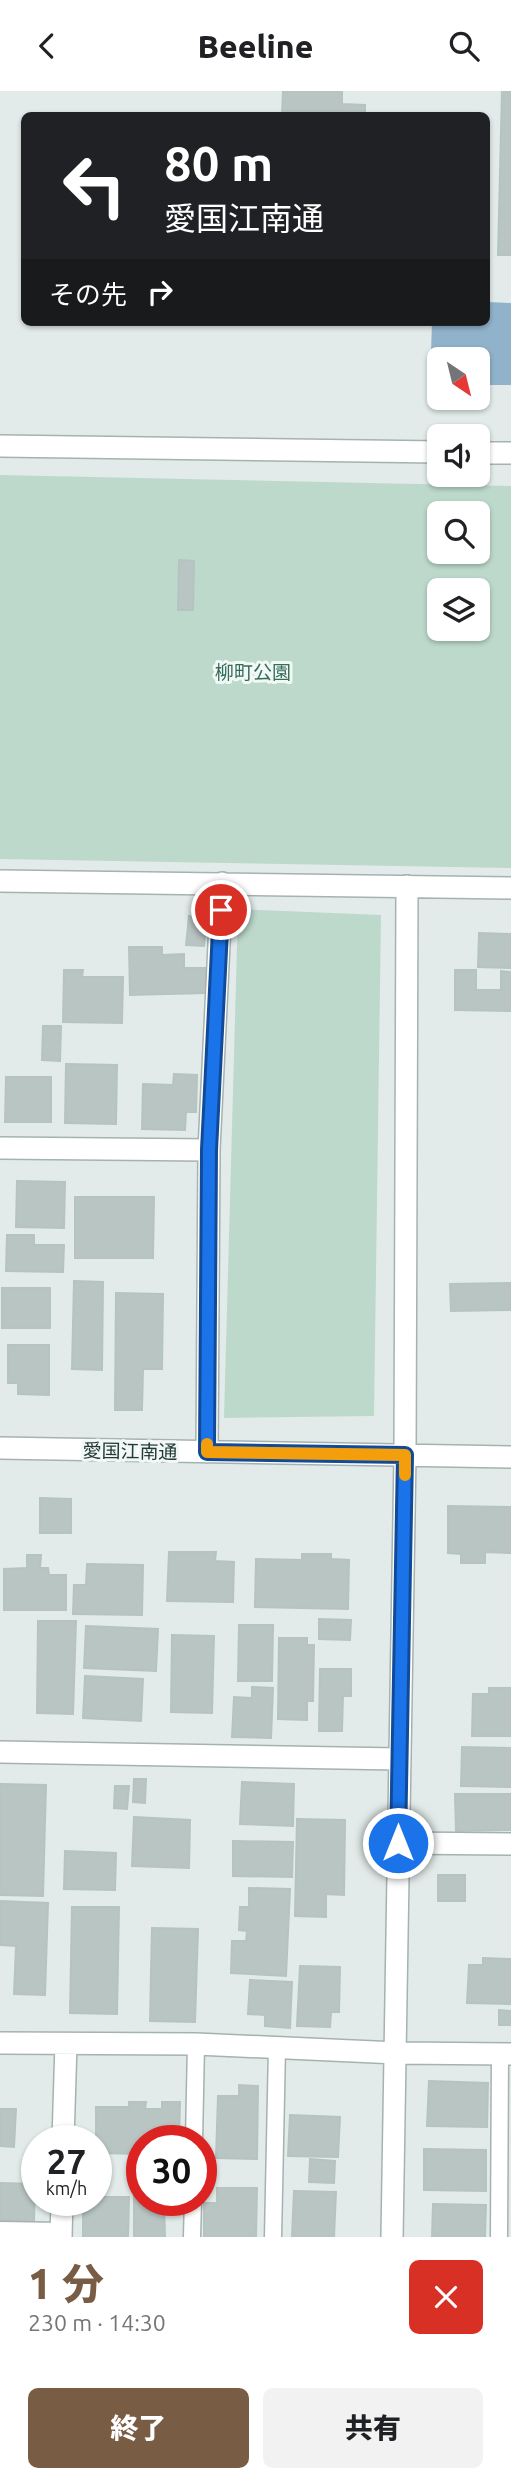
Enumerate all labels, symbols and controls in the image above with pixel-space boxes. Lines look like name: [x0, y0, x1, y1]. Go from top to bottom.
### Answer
icon: back: [28, 27, 66, 65]
icon: search: [445, 27, 483, 65]
text: Beeline: [198, 28, 313, 64]
text: 80 m: [164, 135, 273, 190]
icon: left: [49, 140, 140, 231]
text: 愛国江南通: [164, 200, 324, 236]
icon: right: [141, 273, 179, 311]
text: その先: [49, 280, 127, 309]
north arrow: [427, 347, 490, 409]
map controls: [427, 347, 490, 641]
button: sound: [427, 424, 490, 487]
button: search: [427, 501, 490, 564]
button: layers: [427, 578, 490, 641]
park label: 柳町公園: [215, 661, 291, 683]
pin: [191, 880, 251, 940]
icon: arrive: [202, 891, 240, 929]
street label: 愛国江南通: [82, 1439, 178, 1463]
position arrow: [361, 1806, 435, 1880]
speed limit sign: 30: [126, 2125, 217, 2216]
text: 27: [47, 2141, 86, 2181]
text: km/h: [46, 2178, 87, 2198]
text: 1 分: [28, 2260, 104, 2307]
button: close: [409, 2260, 483, 2334]
text: 230 m · 14:30: [28, 2310, 166, 2335]
button: 終了: [28, 2388, 249, 2468]
button: 共有: [263, 2388, 483, 2468]

